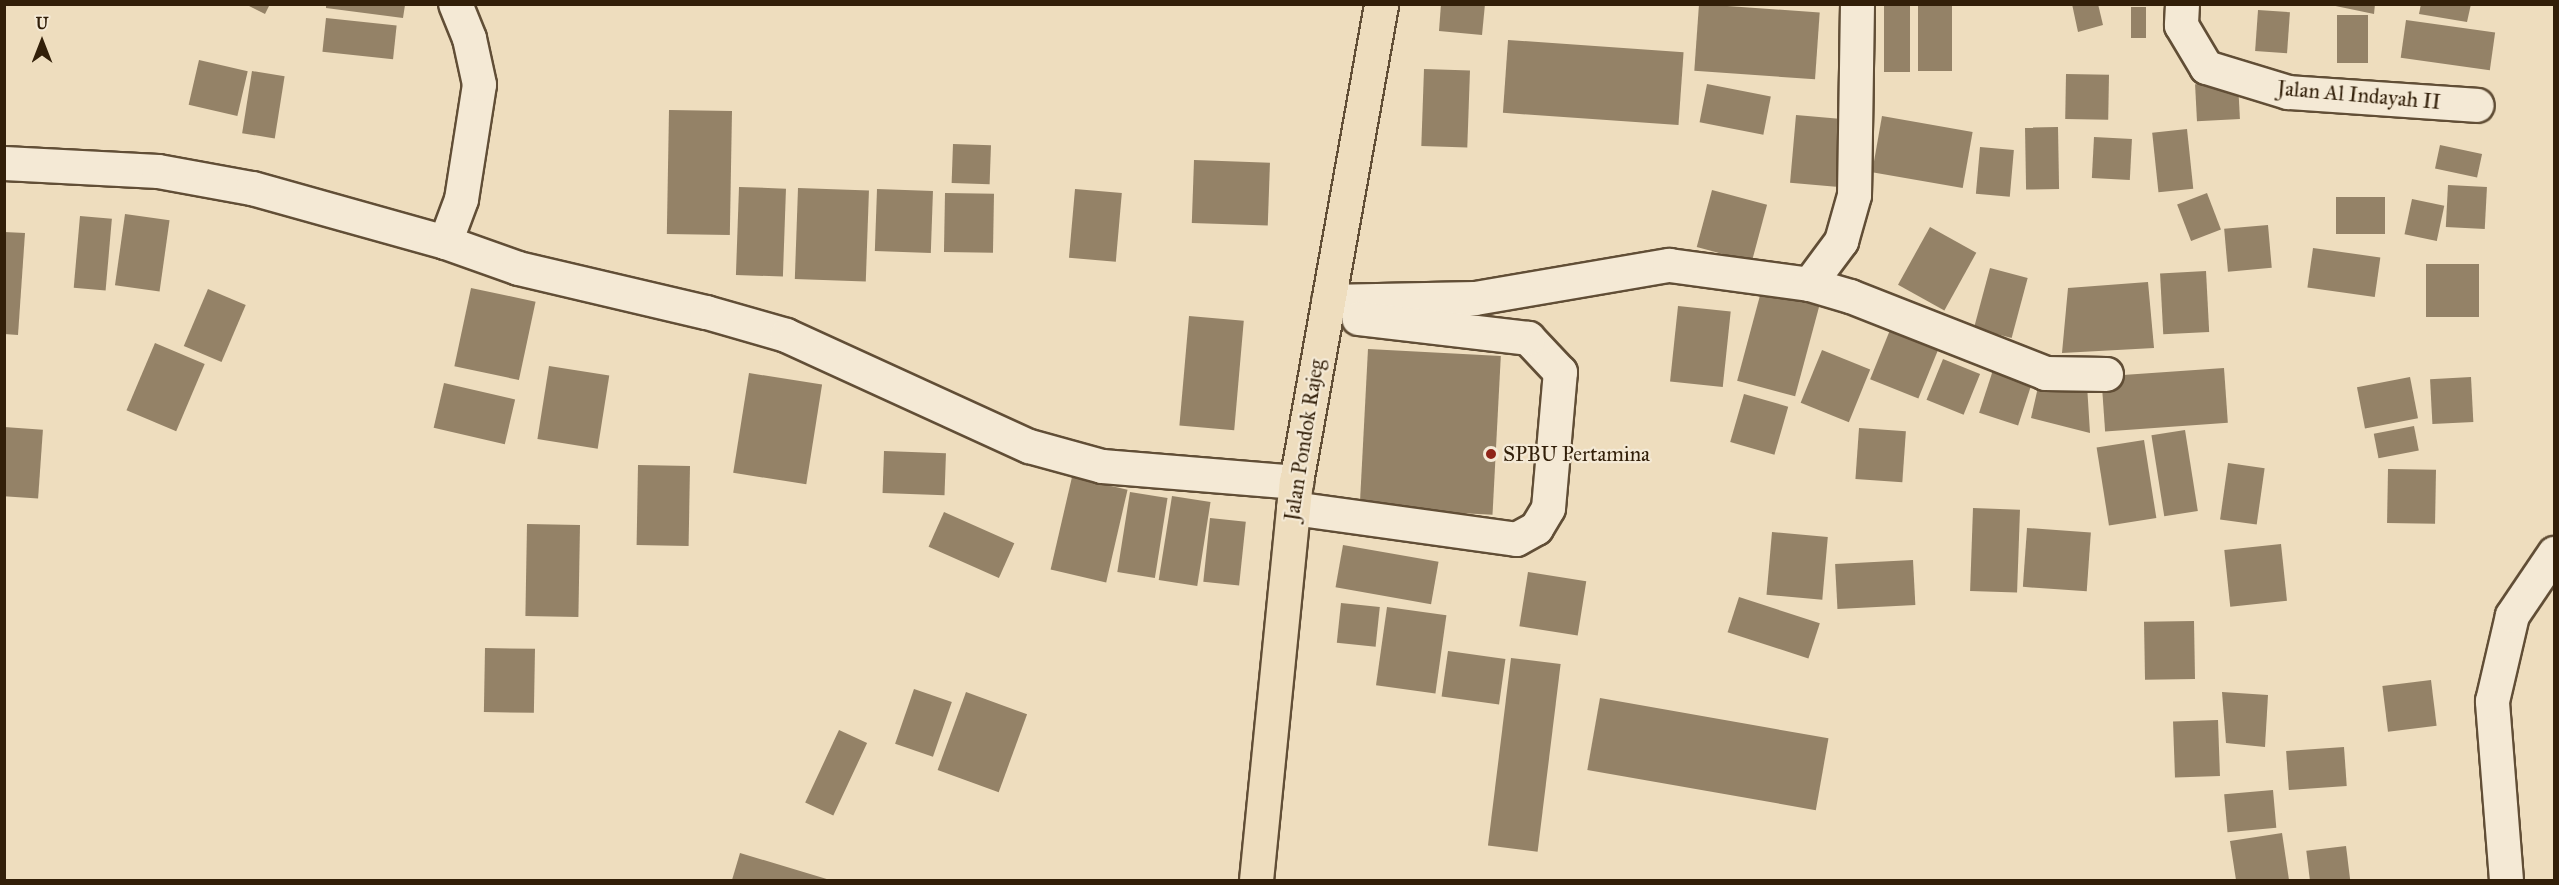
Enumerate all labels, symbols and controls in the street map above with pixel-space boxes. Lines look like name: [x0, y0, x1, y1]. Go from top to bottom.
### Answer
north arrow: [12, 12, 72, 72]
text: U: [36, 14, 48, 33]
street label: Jalan Al Indayah II: [2276, 75, 2442, 115]
street label: Jalan Pondok Rajeg: [1279, 357, 1329, 523]
place label: SPBU Pertamina: [1503, 441, 1650, 467]
marker: SPBU Pertamina: [1484, 447, 1498, 461]

